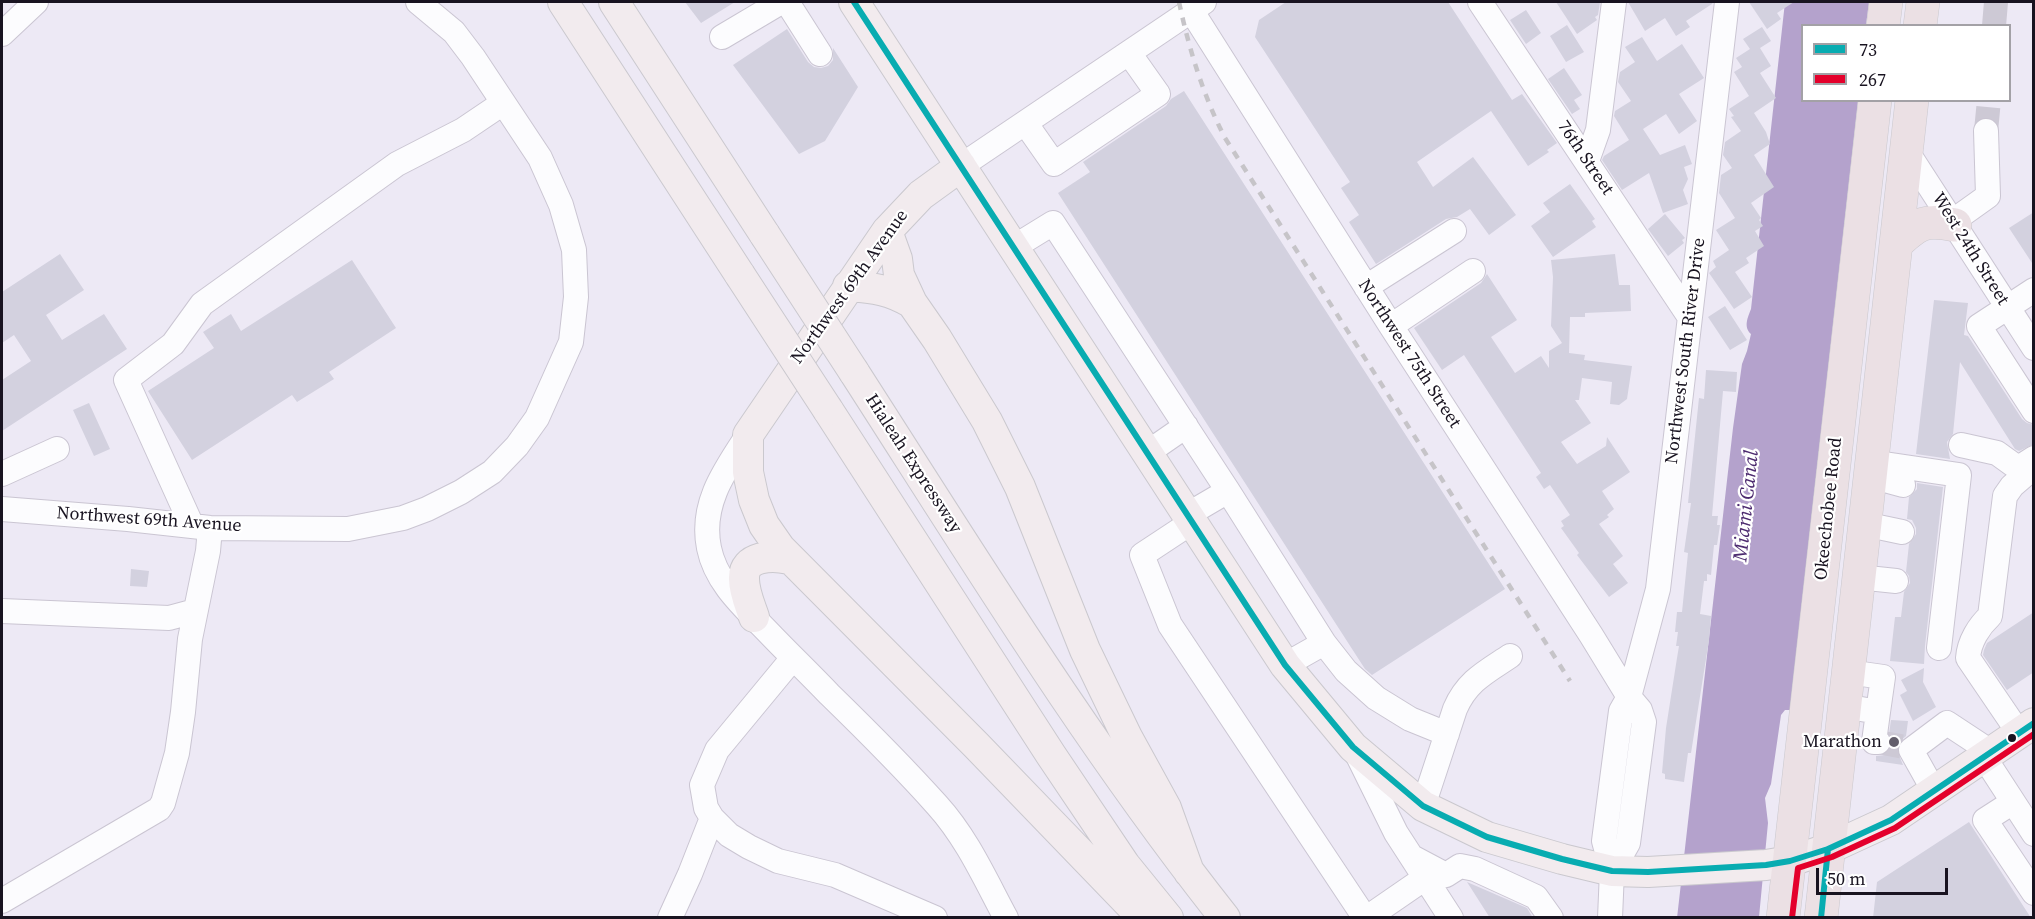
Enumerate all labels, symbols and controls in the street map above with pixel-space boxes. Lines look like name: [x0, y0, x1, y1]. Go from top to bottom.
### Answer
legend: [1801, 24, 2011, 102]
text: 73: [1859, 37, 1877, 62]
text: 267: [1859, 67, 1886, 92]
street label: 76th Street: [1552, 117, 1618, 199]
street label: West 24th Street: [1927, 189, 2013, 309]
street label: Northwest 69th Avenue: [787, 206, 913, 368]
street label: Northwest South River Drive: [1661, 237, 1711, 465]
street label: Northwest 75th Street: [1353, 276, 1465, 432]
street label: Hialeah Expressway: [860, 390, 966, 538]
street label: Okeechobee Road: [1811, 437, 1847, 581]
water label: Miami Canal: [1729, 449, 1765, 563]
street label: Northwest 69th Avenue: [56, 503, 242, 537]
place label: Marathon: [1803, 731, 1882, 753]
unlabelled marker: [2006, 732, 2018, 744]
marker: Marathon: [1887, 735, 1901, 749]
scale bar: [1819, 856, 1951, 894]
text: 50 m: [1827, 866, 1865, 891]

